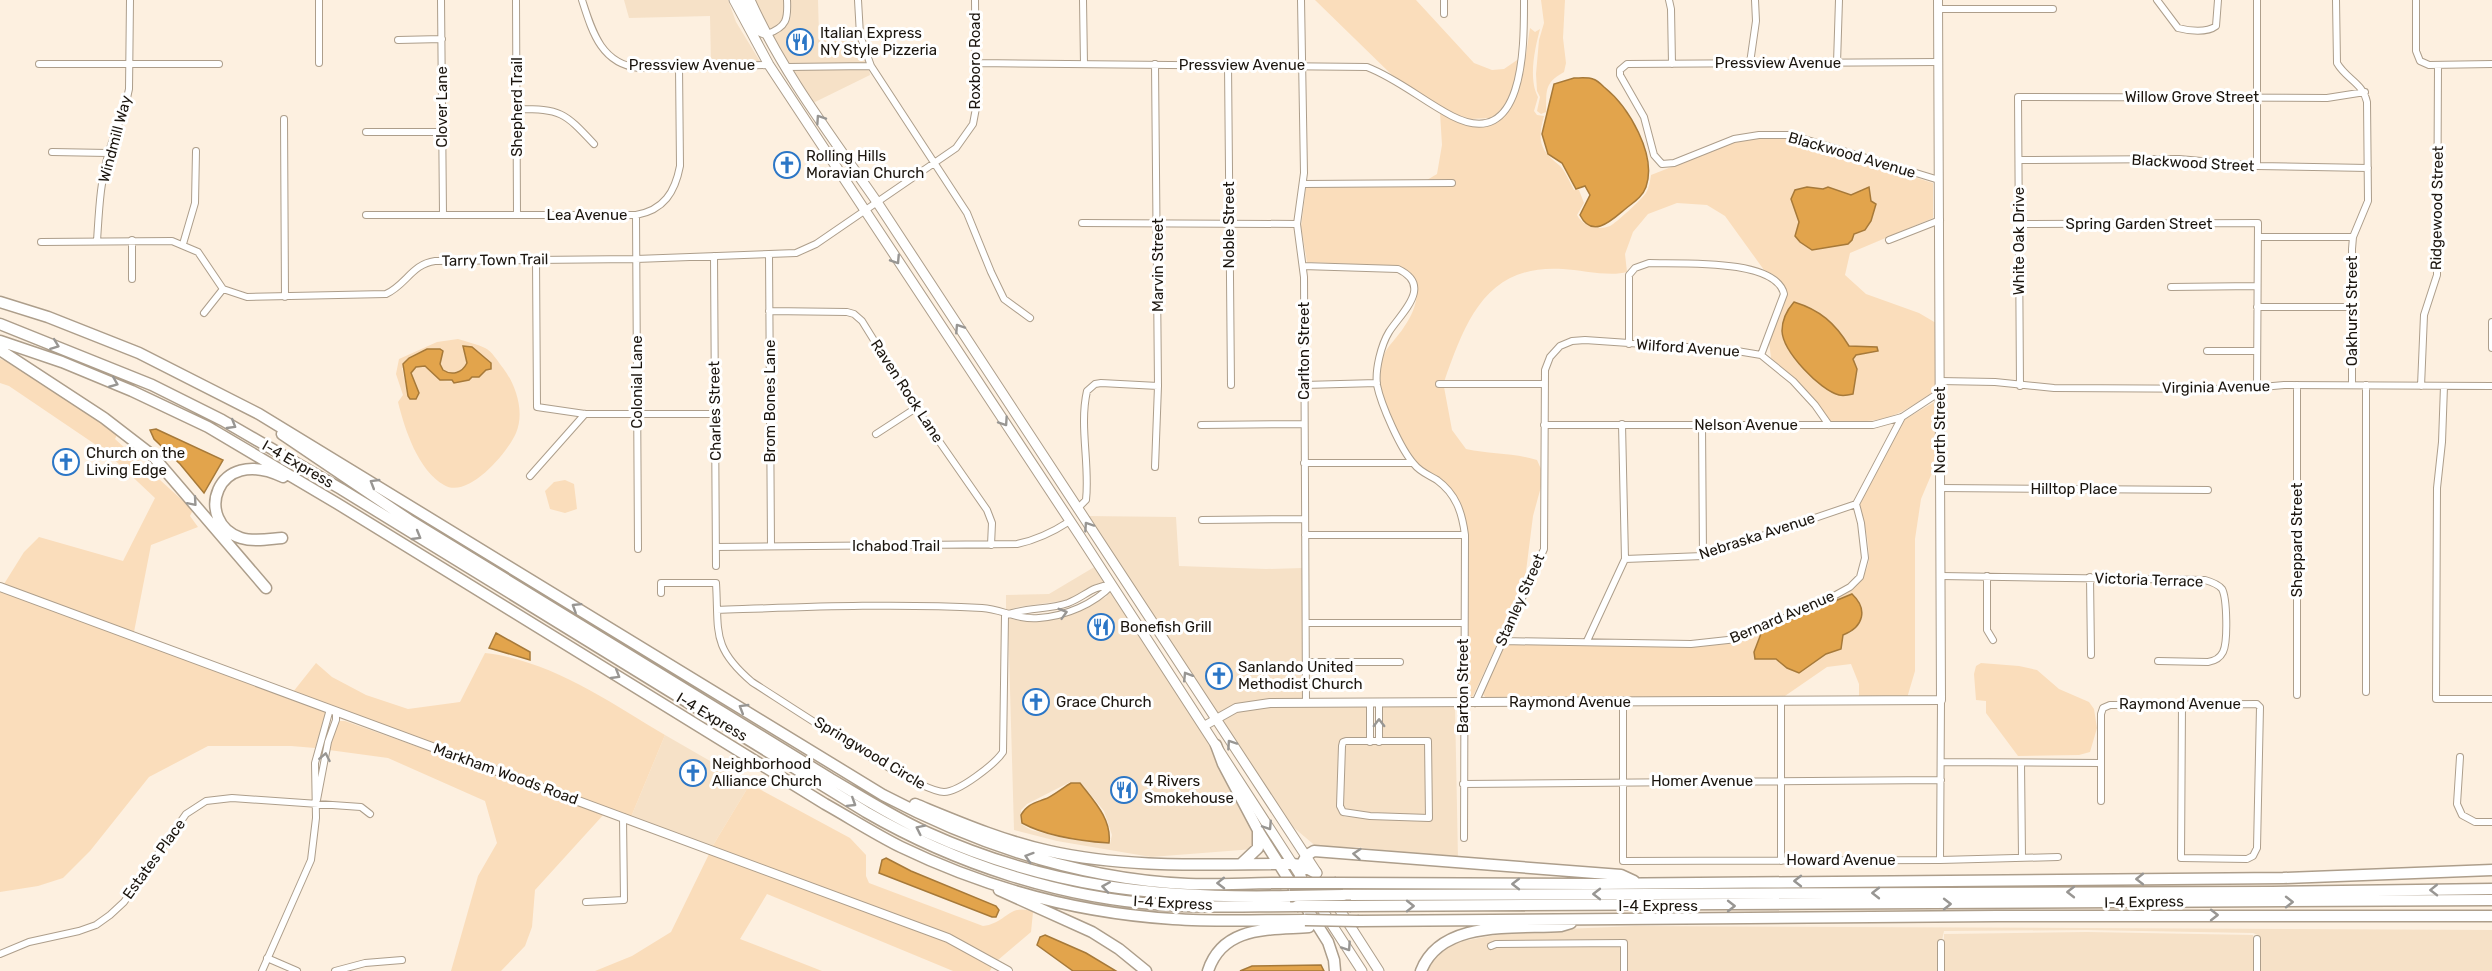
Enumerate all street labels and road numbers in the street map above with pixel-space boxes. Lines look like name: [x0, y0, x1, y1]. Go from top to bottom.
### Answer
street label: Roxboro Road: [966, 12, 984, 110]
street label: Pressview Avenue: [1715, 54, 1841, 72]
street label: Pressview Avenue: [629, 56, 755, 74]
street label: Pressview Avenue: [1179, 56, 1305, 74]
street label: Shepherd Trail: [508, 57, 526, 157]
street label: Clover Lane: [433, 66, 451, 148]
street label: Willow Grove Street: [2125, 88, 2259, 106]
street label: Windmill Way: [95, 93, 135, 185]
street label: Blackwood Avenue: [1786, 128, 1918, 182]
street label: Ridgewood Street: [2427, 145, 2447, 270]
street label: Blackwood Street: [2131, 151, 2255, 175]
street label: Noble Street: [1220, 181, 1238, 269]
street label: White Oak Drive: [2010, 187, 2028, 295]
street label: Lea Avenue: [547, 206, 627, 224]
street label: Spring Garden Street: [2066, 215, 2213, 233]
street label: Marvin Street: [1149, 218, 1167, 312]
street label: Tarry Town Trail: [441, 250, 549, 270]
street label: Oakhurst Street: [2343, 256, 2361, 366]
street label: Carlton Street: [1295, 302, 1313, 400]
street label: Colonial Lane: [628, 335, 646, 429]
street label: Wilford Avenue: [1636, 335, 1740, 361]
street label: Raven Rock Lane: [867, 336, 947, 446]
street label: Brom Bones Lane: [761, 340, 779, 462]
street label: Charles Street: [705, 361, 725, 461]
street label: Virginia Avenue: [2162, 377, 2270, 397]
street label: North Street: [1931, 386, 1949, 473]
street label: Nelson Avenue: [1694, 416, 1798, 434]
street label: I-4 Express: [259, 436, 337, 492]
street label: Hilltop Place: [2031, 480, 2117, 498]
street label: Sheppard Street: [2288, 483, 2306, 597]
street label: Nebraska Avenue: [1697, 509, 1817, 563]
street label: Ichabod Trail: [852, 537, 940, 555]
street label: Stanley Street: [1492, 551, 1548, 649]
street label: Victoria Terrace: [2094, 569, 2204, 591]
street label: Bernard Avenue: [1727, 587, 1837, 647]
street label: Barton Street: [1454, 639, 1472, 733]
street label: I-4 Express: [673, 689, 751, 745]
street label: Raymond Avenue: [1509, 693, 1631, 711]
street label: Raymond Avenue: [2119, 695, 2241, 713]
street label: Springwood Circle: [811, 713, 929, 793]
street label: Markham Woods Road: [431, 739, 581, 809]
street label: Homer Avenue: [1651, 772, 1753, 790]
street label: Estates Place: [119, 815, 189, 903]
street label: Howard Avenue: [1786, 851, 1896, 869]
street label: I-4 Express: [1133, 892, 1214, 914]
street label: I-4 Express: [2104, 892, 2184, 912]
street label: I-4 Express: [1618, 897, 1698, 915]

